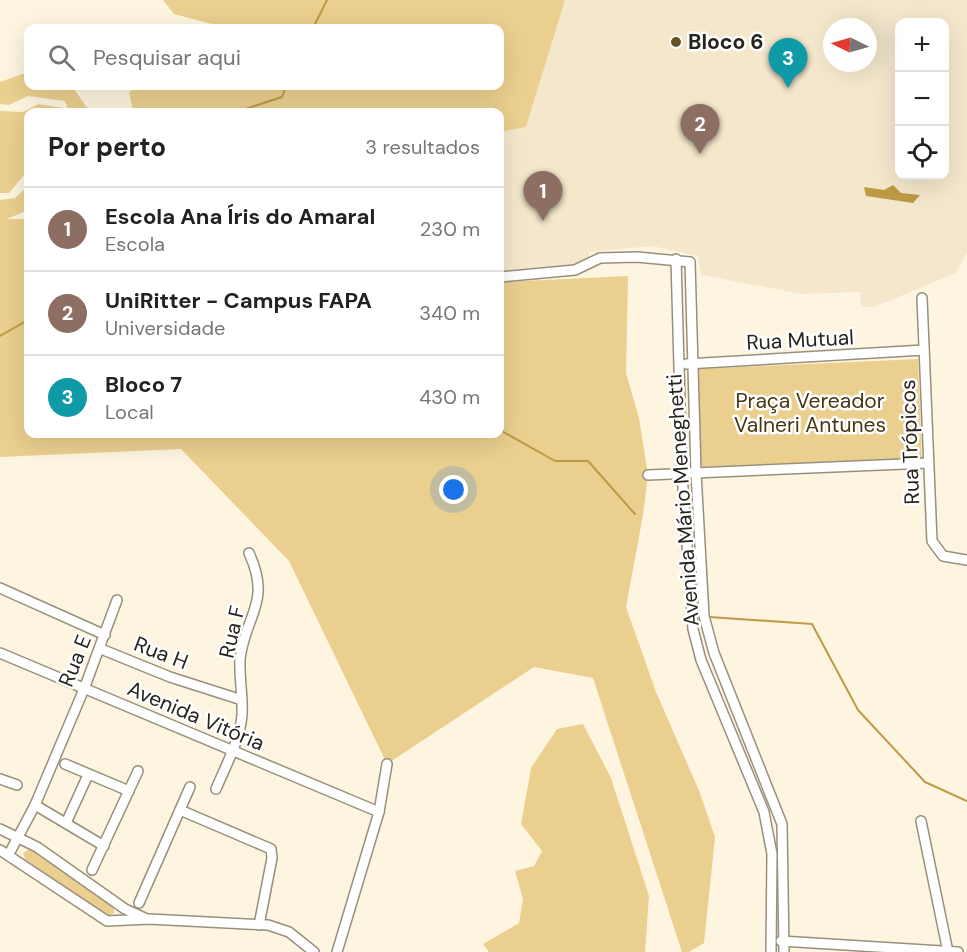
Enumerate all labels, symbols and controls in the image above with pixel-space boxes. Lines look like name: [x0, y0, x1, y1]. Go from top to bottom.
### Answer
north arrow: [823, 18, 877, 72]
map controls: [895, 18, 949, 180]
button: +: [895, 18, 949, 72]
search box: [24, 24, 504, 90]
place label: Bloco 6: [688, 28, 764, 56]
marker: Bloco 6: [669, 35, 683, 49]
pin: 3: [768, 38, 808, 88]
icon: search: [45, 41, 78, 74]
text: Pesquisar aqui: [93, 43, 241, 72]
button: −: [895, 72, 949, 126]
pin: 2: [680, 104, 720, 154]
button: locate: [895, 126, 949, 180]
text: Por perto: [48, 130, 166, 164]
text: 3 resultados: [365, 134, 480, 160]
pin: 1: [524, 172, 562, 221]
text: Escola Ana Íris do Amaral: [105, 202, 375, 231]
text: 1: [64, 216, 71, 242]
text: 230 m: [420, 216, 480, 242]
text: Escola: [105, 231, 165, 257]
text: UniRitter - Campus FAPA: [105, 286, 372, 315]
text: 2: [62, 300, 73, 326]
text: 340 m: [419, 300, 480, 326]
text: Universidade: [105, 315, 225, 341]
street label: Rua Mutual: [746, 323, 854, 357]
text: Bloco 7: [105, 370, 182, 399]
street label: Avenida Mário Meneghetti: [660, 373, 706, 627]
street label: Rua Trópicos: [894, 379, 926, 505]
text: 3: [61, 384, 74, 410]
text: 430 m: [419, 384, 480, 410]
park label: Praça Vereador Valneri Antunes: [734, 387, 886, 439]
text: Local: [105, 399, 154, 425]
your location: [439, 475, 468, 504]
street label: Rua F: [212, 603, 252, 661]
street label: Rua H: [130, 630, 192, 676]
street label: Rua E: [52, 631, 98, 691]
street label: Avenida Vitória: [123, 675, 269, 757]

